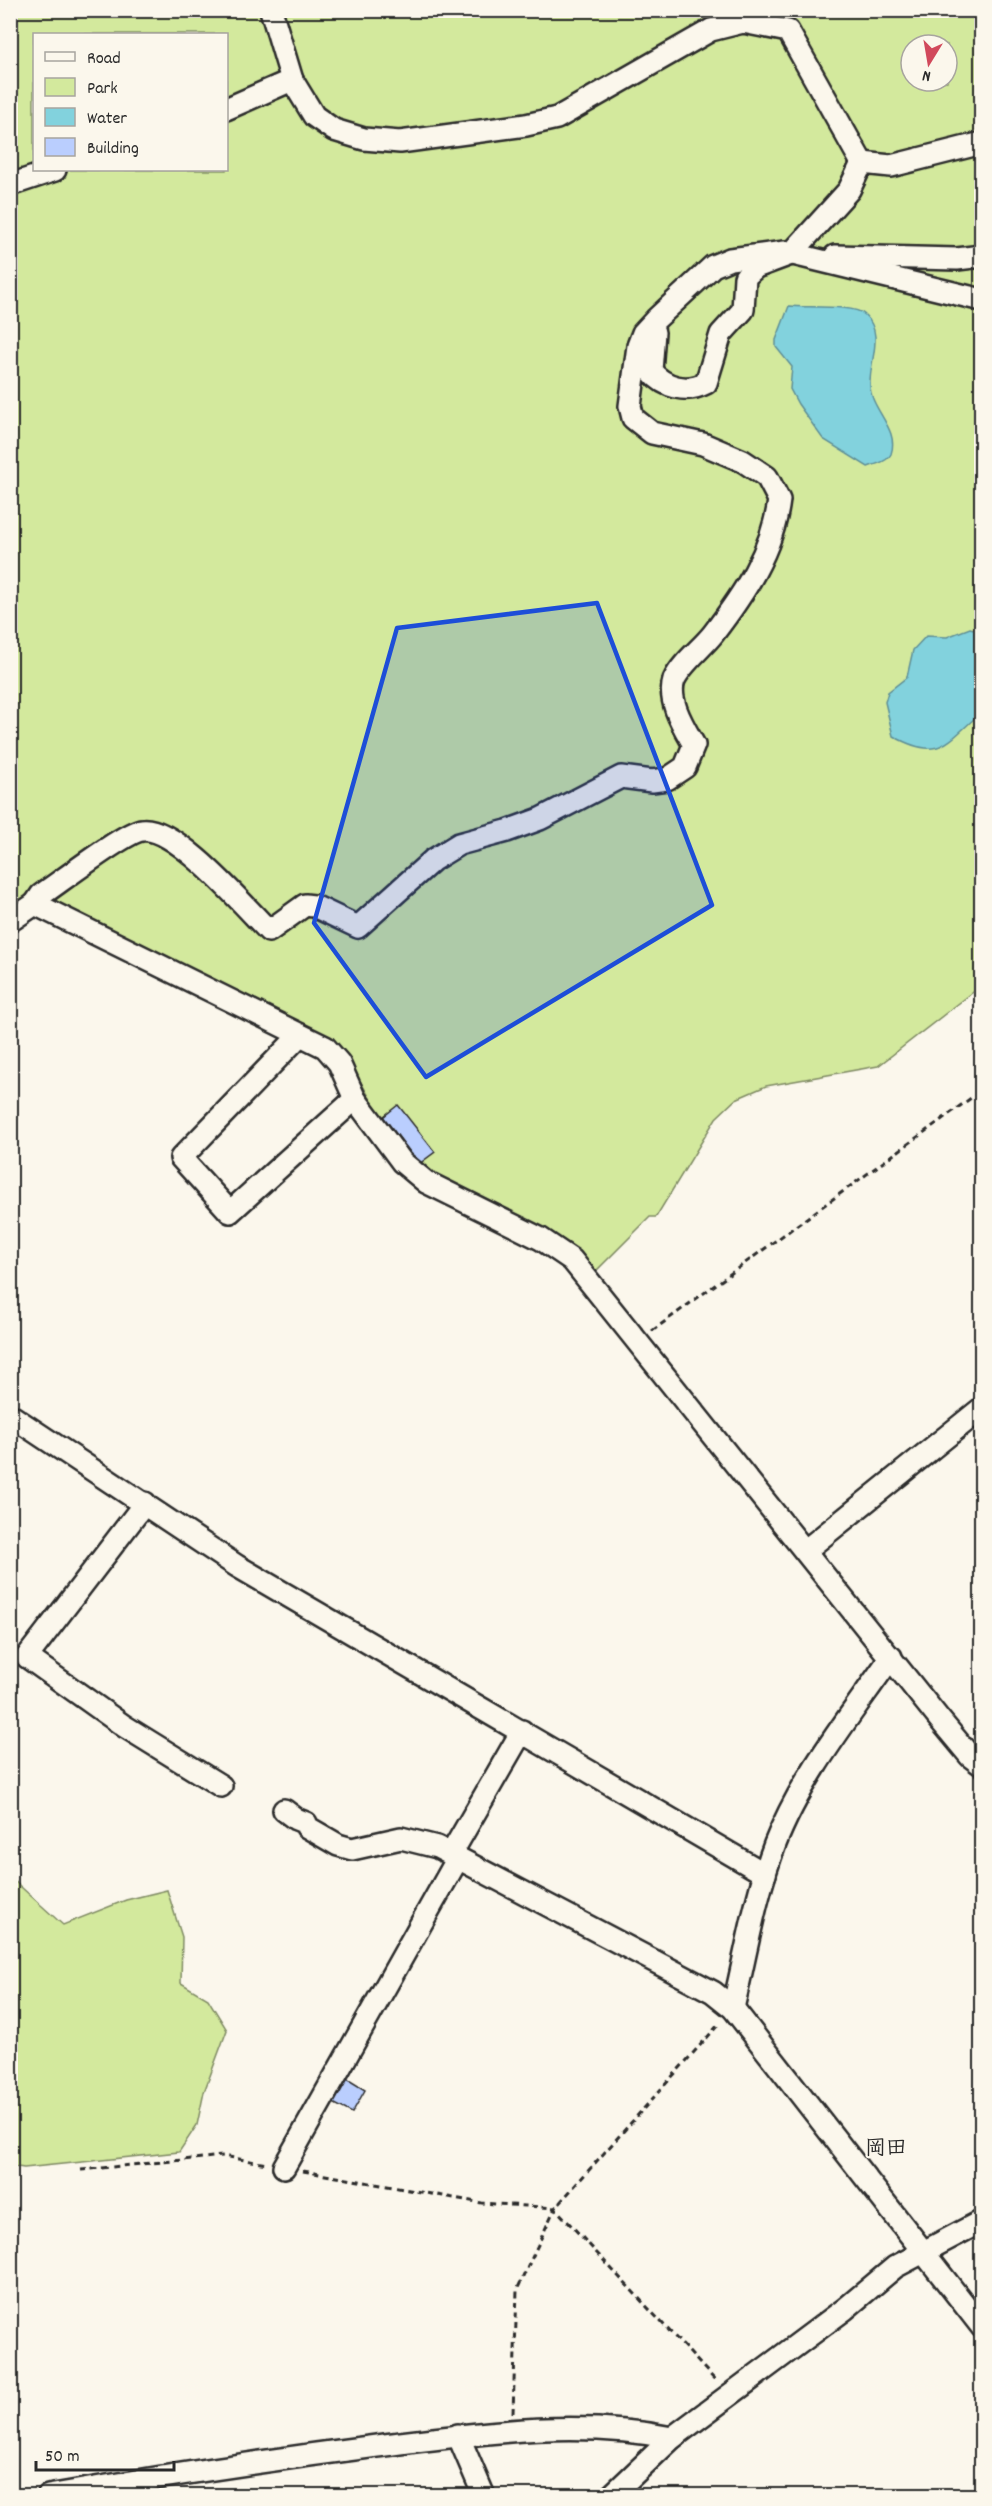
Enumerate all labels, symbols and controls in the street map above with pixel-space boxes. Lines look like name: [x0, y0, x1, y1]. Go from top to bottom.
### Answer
legend: [33, 33, 228, 171]
north arrow: [899, 33, 959, 93]
text: Road: [87, 47, 121, 72]
text: N: [920, 63, 933, 87]
text: Park: [87, 77, 118, 102]
text: Water: [87, 107, 127, 132]
text: Building: [87, 137, 139, 162]
district label: 岡田: [865, 2135, 907, 2165]
scale bar: [36, 2434, 174, 2472]
text: 50 m: [45, 2445, 80, 2470]

